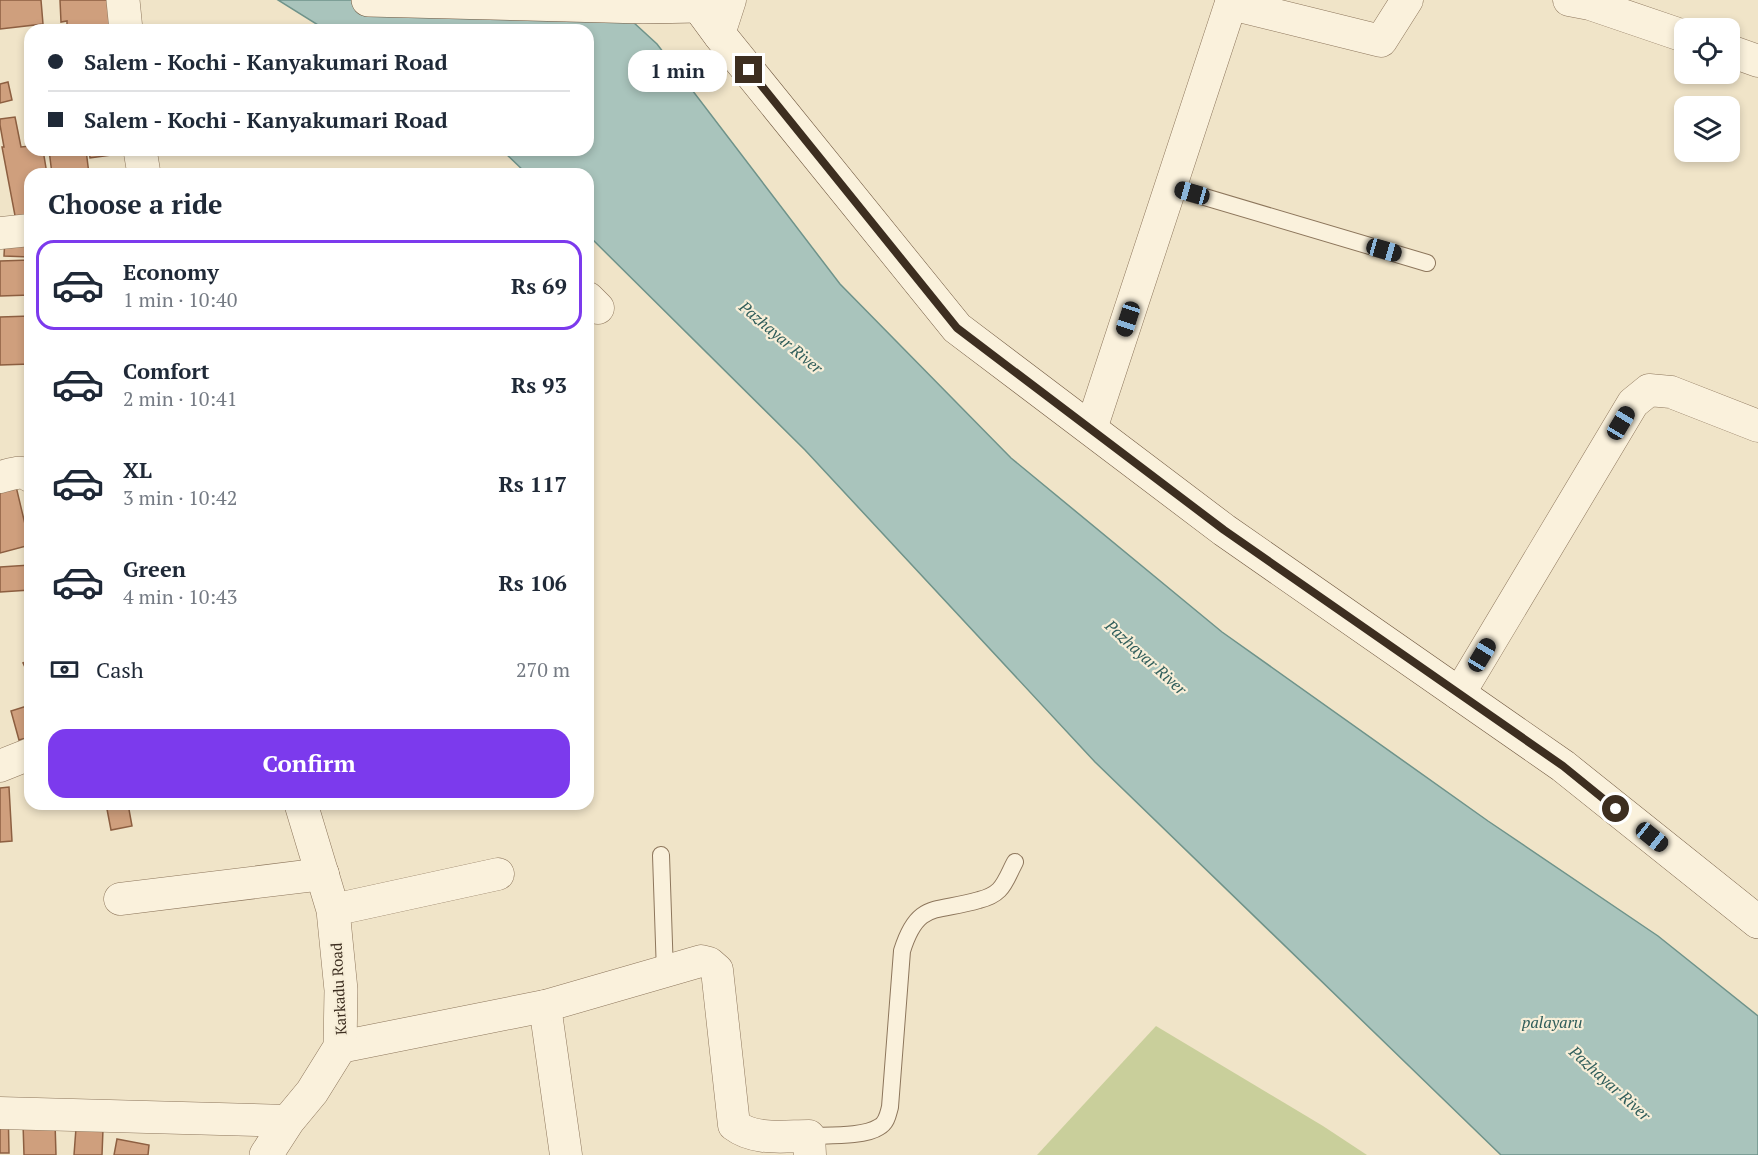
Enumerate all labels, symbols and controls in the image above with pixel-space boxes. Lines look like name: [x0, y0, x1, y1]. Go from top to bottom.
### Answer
map controls: [1674, 18, 1740, 162]
button: locate: [1674, 18, 1740, 84]
text: Salem - Kochi - Kanyakumari Road: [84, 47, 448, 76]
callout: 1 min: [629, 49, 728, 91]
route end: [735, 56, 762, 83]
text: 1 min: [650, 57, 705, 84]
button: layers: [1674, 96, 1740, 162]
text: Salem - Kochi - Kanyakumari Road: [84, 105, 448, 134]
car: [1172, 179, 1212, 207]
text: Choose a ride: [48, 186, 223, 222]
car: [1364, 236, 1404, 264]
text: Economy: [123, 257, 219, 286]
icon: car: [51, 258, 105, 312]
text: Rs 69: [511, 271, 567, 300]
text: 1 min · 10:40: [123, 286, 237, 313]
water label: Pazhayar River: [734, 295, 828, 379]
car: [1114, 299, 1142, 339]
text: Comfort: [123, 356, 209, 385]
icon: car: [51, 357, 105, 411]
text: Rs 93: [511, 370, 567, 399]
text: 2 min · 10:41: [123, 385, 237, 412]
car: [1604, 403, 1638, 443]
text: XL: [123, 455, 152, 484]
icon: car: [51, 456, 105, 510]
text: Rs 117: [498, 469, 567, 498]
text: 3 min · 10:42: [123, 484, 237, 511]
text: Green: [123, 554, 186, 583]
icon: car: [51, 555, 105, 609]
text: Rs 106: [498, 568, 567, 597]
text: 4 min · 10:43: [123, 583, 237, 610]
water label: Pazhayar River: [1100, 614, 1192, 700]
car: [1465, 635, 1499, 675]
icon: cash: [48, 653, 81, 686]
text: Cash: [96, 655, 144, 684]
text: 270 m: [516, 656, 570, 683]
button: Confirm: [48, 729, 570, 798]
route start: [1602, 795, 1629, 822]
car: [1632, 819, 1672, 855]
street label: Karkadu Road: [326, 942, 350, 1036]
water label: palayaru: [1522, 1011, 1582, 1033]
water label: Pazhayar River: [1564, 1040, 1656, 1126]

